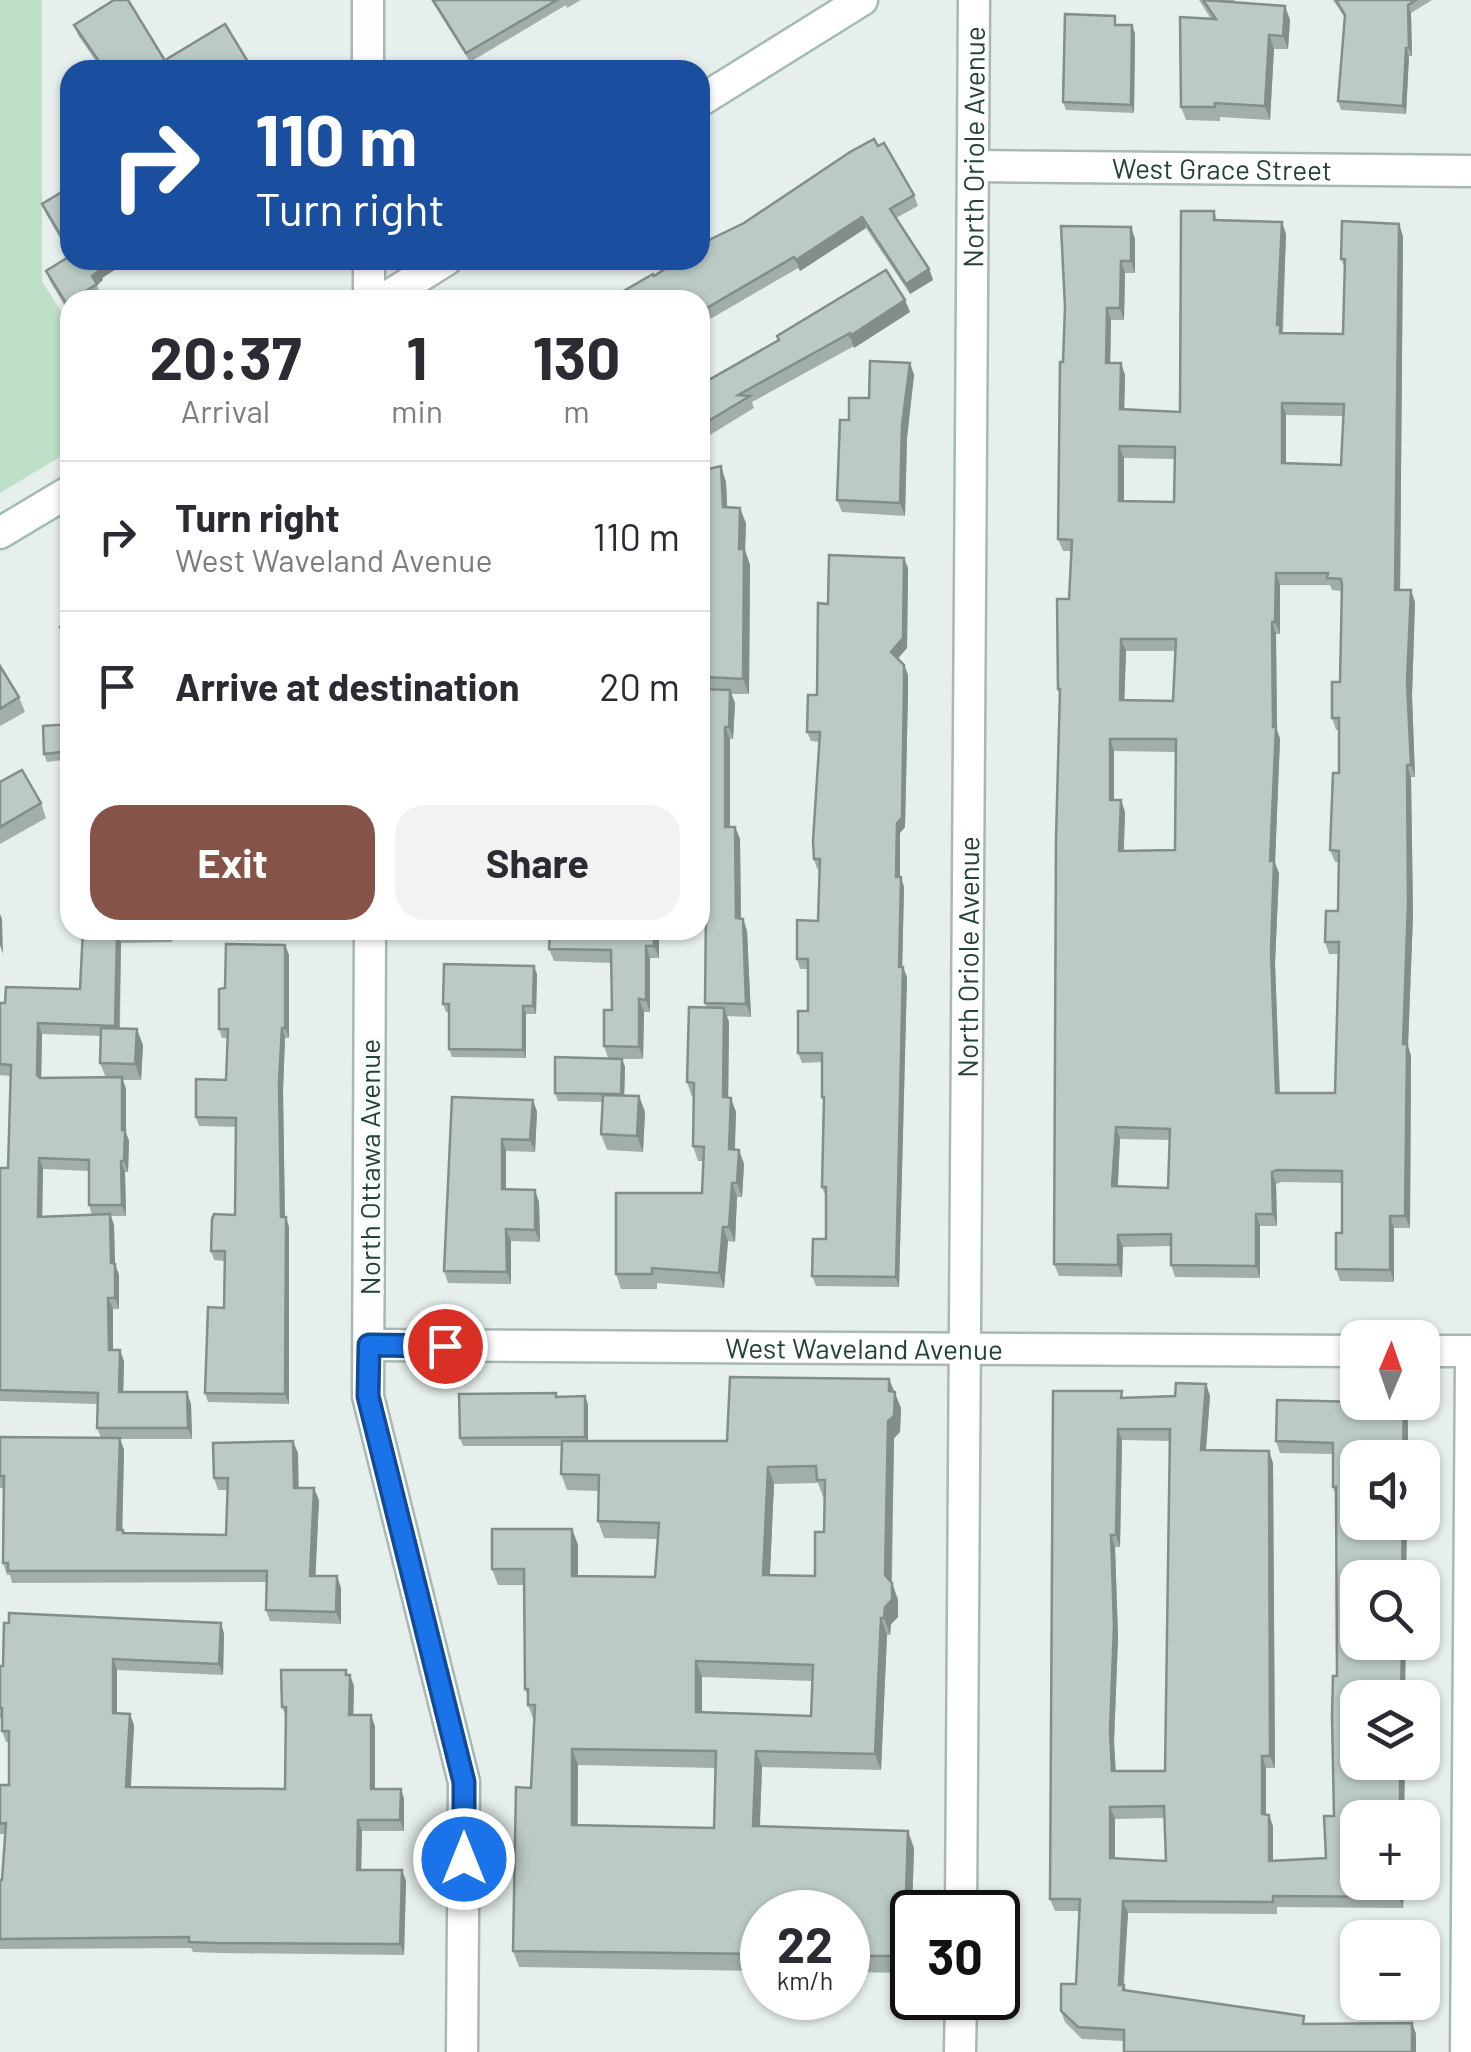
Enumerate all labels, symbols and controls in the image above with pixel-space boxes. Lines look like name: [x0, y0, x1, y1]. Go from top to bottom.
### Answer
street label: North Oriole Avenue: [955, 26, 991, 268]
text: 110 m: [255, 96, 417, 180]
icon: right: [90, 100, 220, 230]
street label: West Grace Street: [1112, 150, 1332, 187]
text: Turn right: [255, 181, 445, 235]
text: 20:37: [150, 320, 301, 392]
text: 1: [406, 320, 428, 392]
text: 130: [533, 320, 620, 392]
text: Arrival: [181, 391, 270, 429]
text: min: [391, 391, 443, 429]
text: m: [563, 391, 590, 429]
text: Turn right: [175, 494, 340, 540]
icon: right: [90, 509, 145, 564]
text: 110 m: [593, 513, 680, 559]
text: West Waveland Avenue: [175, 540, 492, 578]
icon: arrive: [90, 659, 145, 714]
text: Arrive at destination: [175, 663, 520, 709]
text: 20 m: [599, 663, 680, 709]
button: Exit: [90, 805, 375, 920]
button: Share: [395, 805, 680, 920]
street label: North Oriole Avenue: [950, 836, 985, 1078]
street label: North Ottawa Avenue: [352, 1039, 386, 1295]
pin: [403, 1304, 488, 1389]
icon: arrive: [418, 1319, 473, 1374]
north arrow: [1340, 1320, 1440, 1420]
map controls: [1340, 1320, 1440, 2020]
street label: West Waveland Avenue: [725, 1330, 1003, 1366]
button: sound: [1340, 1440, 1440, 1540]
button: search: [1340, 1560, 1440, 1660]
button: layers: [1340, 1680, 1440, 1780]
button: +: [1340, 1800, 1440, 1900]
position arrow: [412, 1807, 516, 1911]
speed limit sign: 30: [890, 1890, 1020, 2020]
text: 22: [777, 1913, 833, 1973]
button: −: [1340, 1920, 1440, 2020]
text: km/h: [777, 1965, 833, 1995]

